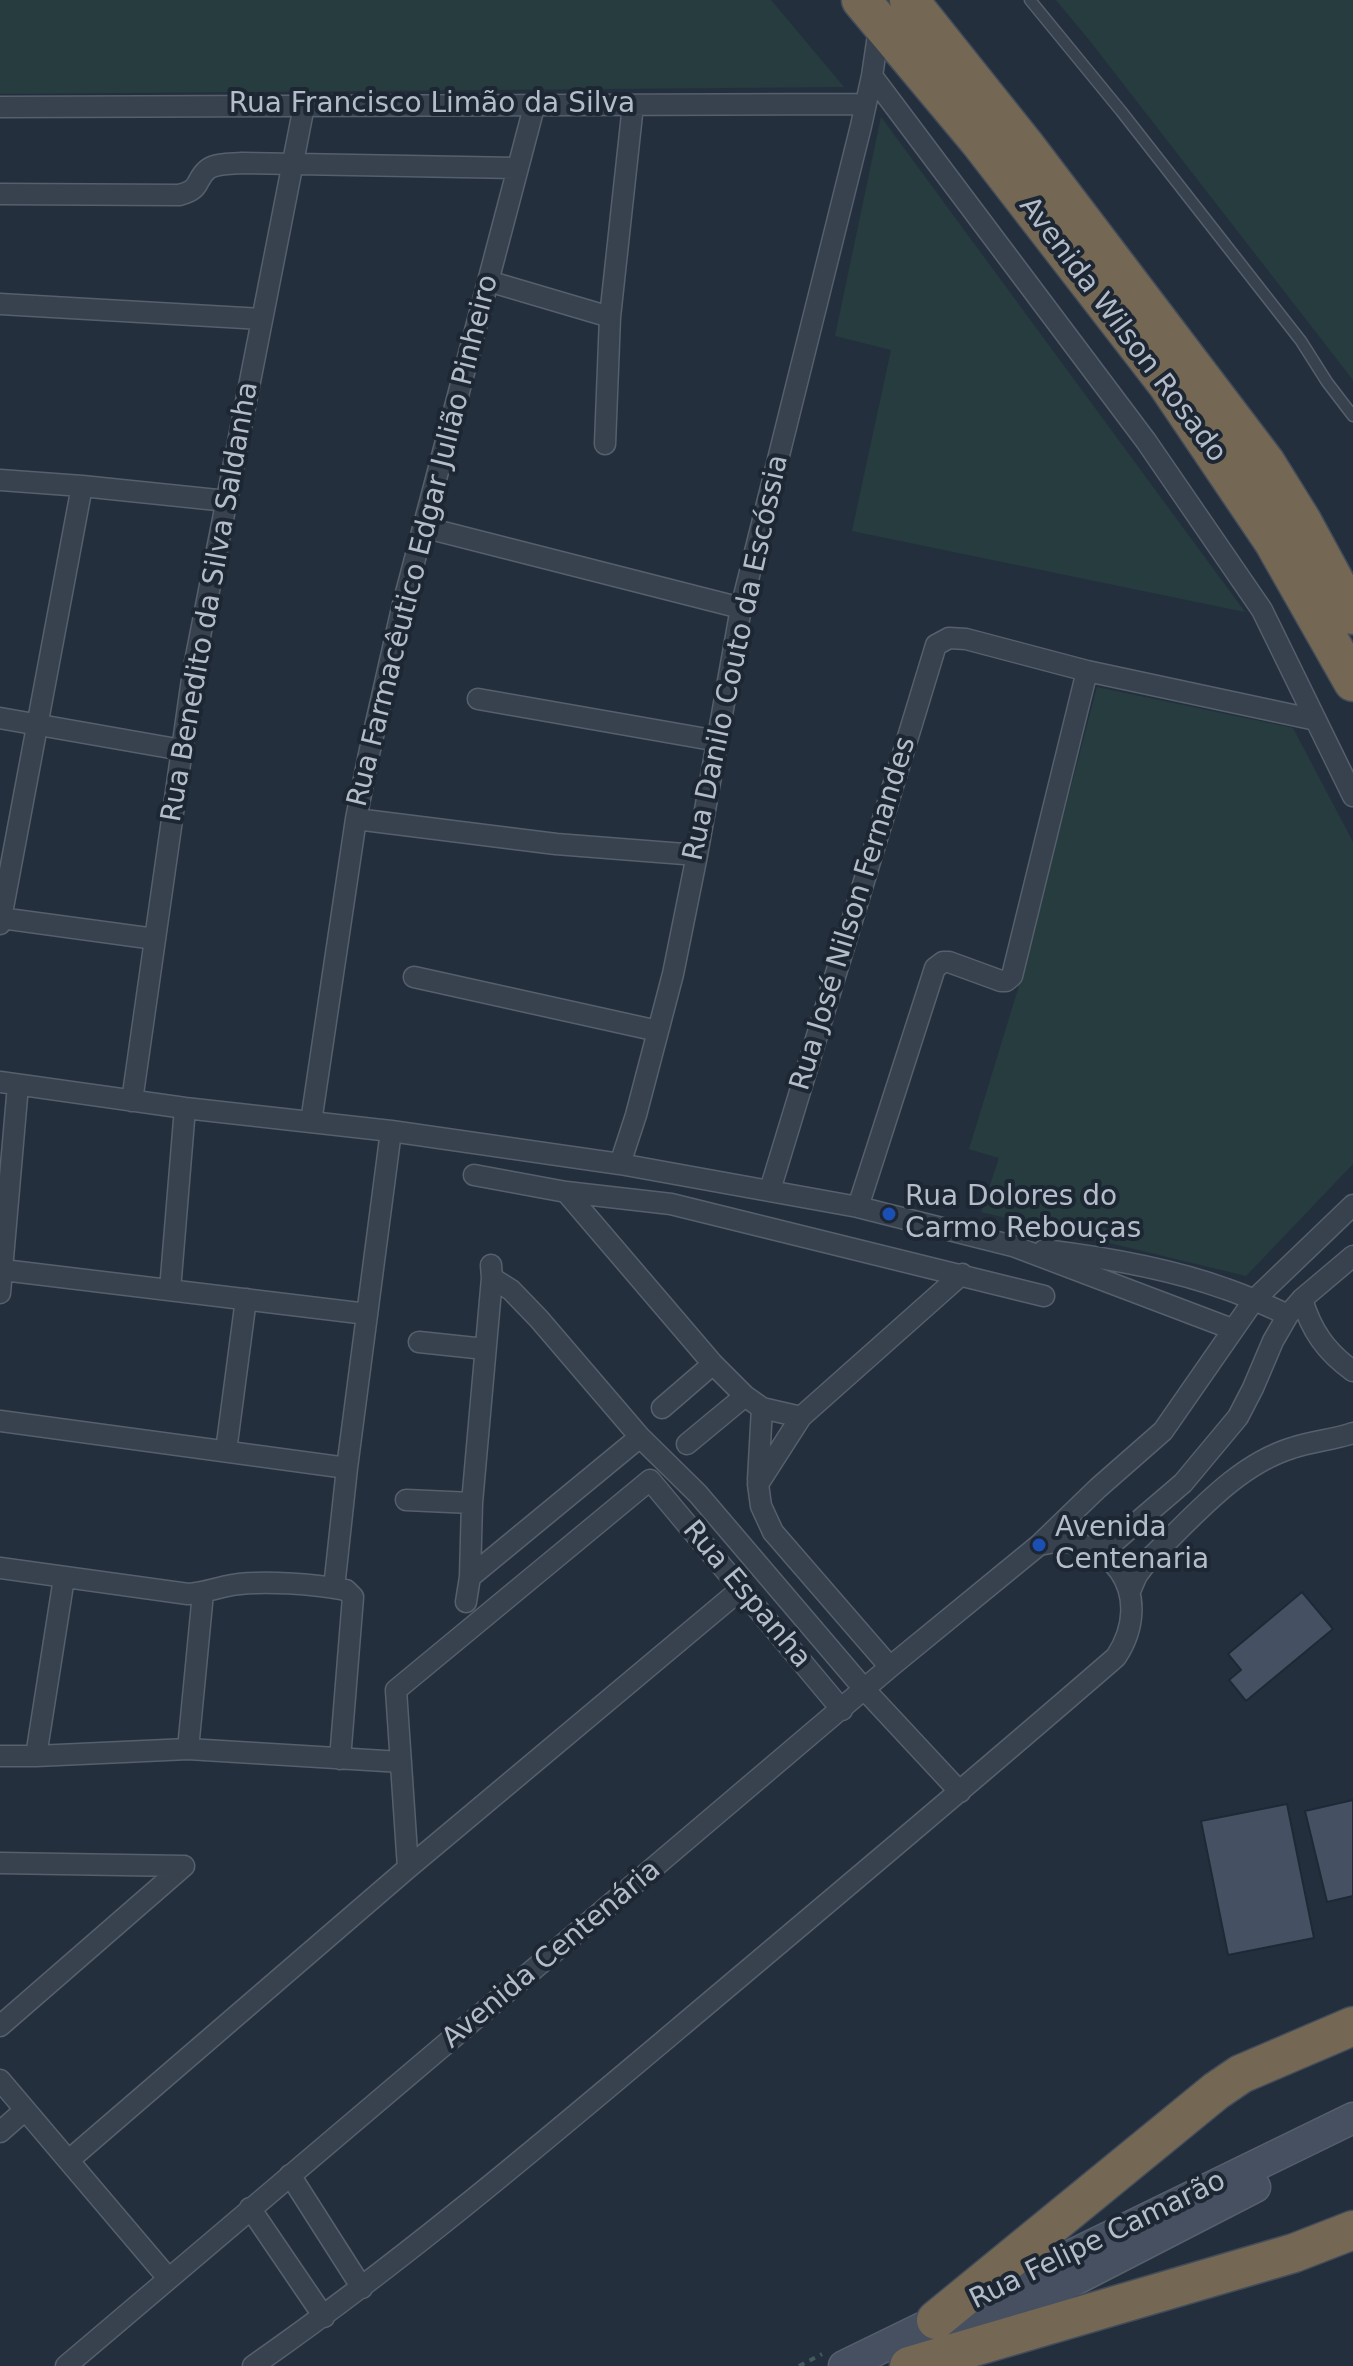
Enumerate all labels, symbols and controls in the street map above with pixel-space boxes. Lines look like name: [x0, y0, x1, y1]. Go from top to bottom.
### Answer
street label: Rua Francisco Limão da Silva: [229, 88, 635, 122]
street label: Avenida Wilson Rosado: [1011, 191, 1233, 469]
street label: Rua Farmacêutico Edgar Julião Pinheiro: [342, 272, 506, 810]
street label: Rua Benedito da Silva Saldanha: [156, 379, 266, 825]
street label: Rua Danilo Couto da Escóssia: [678, 452, 796, 864]
street label: Rua José Nilson Fernandes: [784, 733, 924, 1095]
place label: Rua Dolores do Carmo Rebouças: [905, 1181, 1141, 1247]
marker: Rua Dolores do Carmo Rebouças: [880, 1205, 898, 1223]
place label: Avenida Centenaria: [1055, 1512, 1209, 1578]
street label: Rua Espanha: [675, 1515, 817, 1675]
marker: Avenida Centenaria: [1030, 1536, 1048, 1554]
street label: Avenida Centenária: [436, 1854, 668, 2056]
street label: Rua Felipe Camarão: [965, 2164, 1231, 2318]

